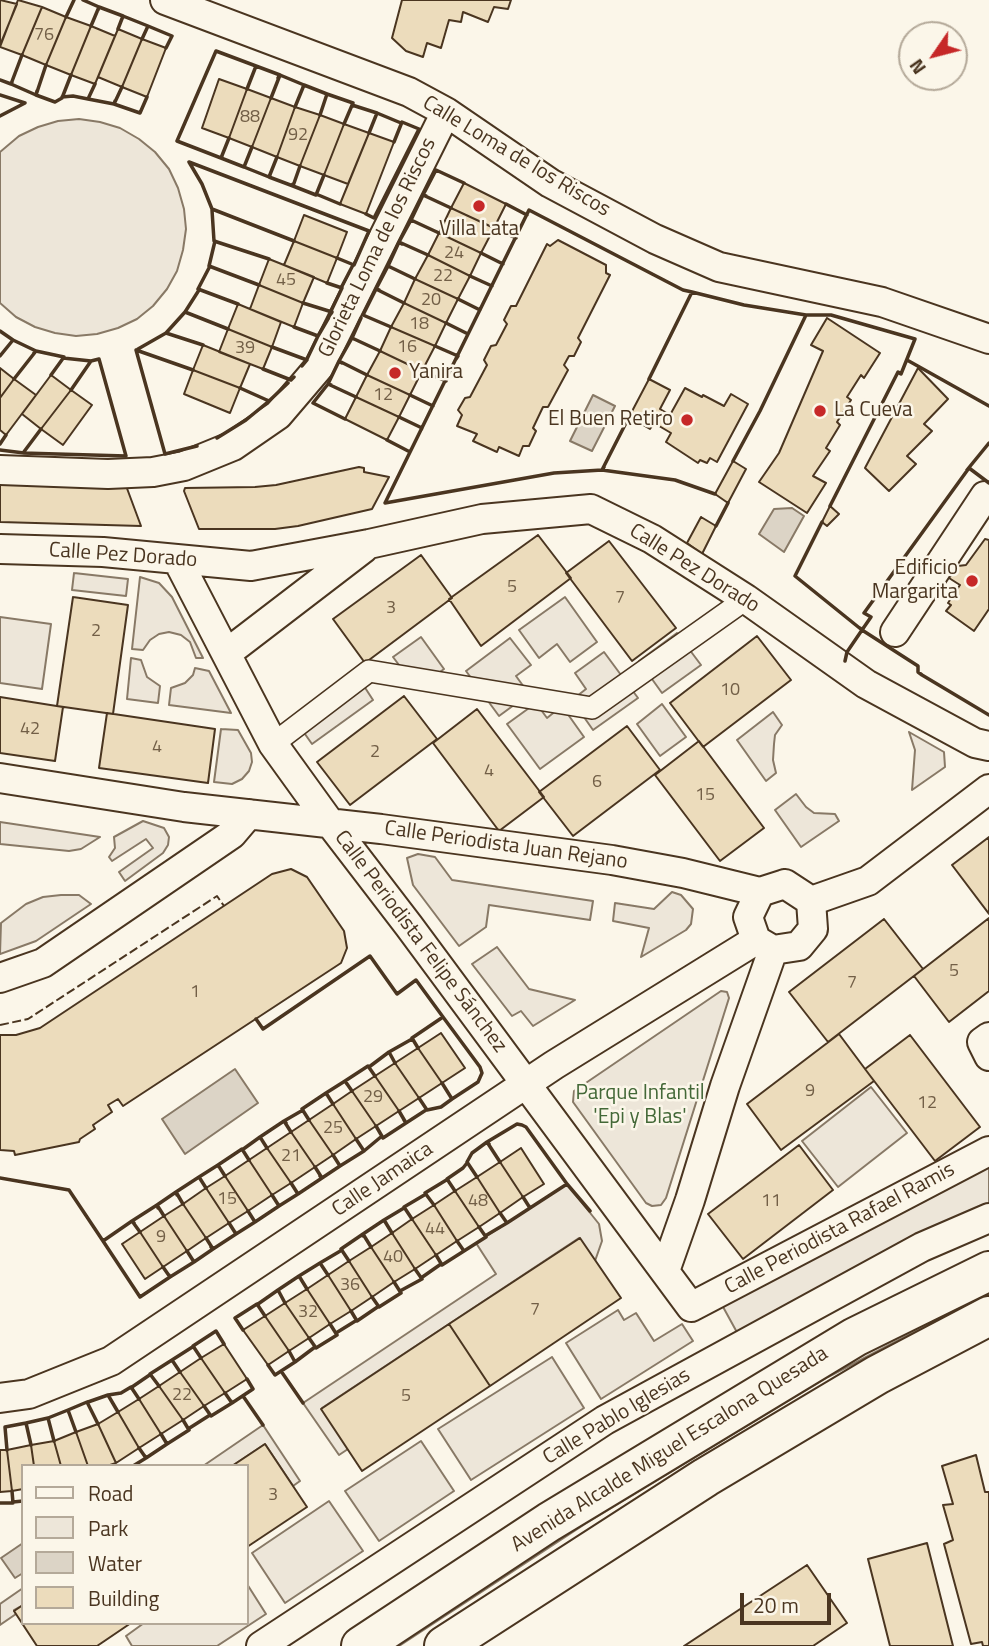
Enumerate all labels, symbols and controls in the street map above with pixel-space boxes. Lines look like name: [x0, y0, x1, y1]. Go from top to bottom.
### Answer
north arrow: [898, 21, 968, 91]
house number: 76: [34, 25, 54, 47]
text: N: [901, 53, 933, 81]
street label: Calle Loma de los Riscos: [418, 91, 614, 223]
house number: 88: [240, 107, 260, 129]
house number: 92: [288, 125, 308, 147]
street label: Glorieta Loma de los Riscos: [314, 134, 442, 362]
marker: Villa Lata: [471, 198, 487, 214]
place label: Villa Lata: [439, 217, 519, 243]
house number: 24: [444, 243, 464, 265]
house number: 22: [433, 266, 453, 288]
house number: 45: [276, 270, 296, 292]
house number: 20: [421, 290, 441, 312]
house number: 18: [409, 314, 429, 336]
house number: 16: [397, 337, 417, 359]
house number: 39: [235, 338, 255, 360]
place label: Yanira: [409, 360, 463, 386]
marker: Yanira: [387, 365, 403, 381]
house number: 12: [373, 385, 393, 407]
place label: La Cueva: [834, 398, 912, 424]
marker: La Cueva: [812, 403, 828, 419]
place label: El Buen Retiro: [548, 407, 673, 433]
marker: El Buen Retiro: [679, 412, 695, 428]
street label: Calle Pez Dorado: [624, 519, 764, 619]
street label: Calle Pez Dorado: [48, 538, 198, 574]
place label: Edificio Margarita: [872, 556, 958, 606]
marker: Edificio Margarita: [964, 573, 980, 589]
house number: 5: [507, 577, 517, 599]
house number: 7: [615, 588, 625, 610]
house number: 3: [386, 598, 396, 620]
house number: 2: [91, 621, 101, 643]
house number: 10: [720, 680, 740, 702]
house number: 42: [20, 719, 40, 741]
house number: 4: [152, 737, 162, 759]
house number: 2: [370, 742, 380, 764]
house number: 4: [484, 761, 494, 783]
house number: 6: [592, 772, 602, 794]
house number: 15: [695, 785, 715, 807]
street label: Calle Periodista Juan Rejano: [383, 816, 629, 876]
street label: Calle Periodista Felipe Sánchez: [328, 826, 512, 1058]
house number: 5: [949, 961, 959, 983]
house number: 7: [847, 973, 857, 995]
house number: 1: [190, 982, 200, 1004]
park label: Parque Infantil 'Epi y Blas': [575, 1081, 705, 1131]
house number: 9: [805, 1081, 815, 1103]
house number: 29: [363, 1087, 383, 1109]
house number: 12: [917, 1093, 937, 1115]
house number: 25: [323, 1118, 343, 1140]
street label: Calle Jamaica: [328, 1137, 438, 1223]
house number: 21: [281, 1146, 301, 1168]
street label: Calle Periodista Rafael Ramis: [721, 1158, 959, 1300]
house number: 15: [217, 1189, 237, 1211]
house number: 48: [468, 1191, 488, 1213]
house number: 11: [761, 1191, 781, 1213]
house number: 44: [425, 1219, 445, 1241]
house number: 9: [156, 1227, 166, 1249]
house number: 40: [383, 1247, 403, 1269]
house number: 36: [340, 1275, 360, 1297]
house number: 7: [530, 1300, 540, 1322]
house number: 32: [298, 1302, 318, 1324]
street label: Avenida Alcalde Miguel Escalona Quesada: [507, 1342, 833, 1558]
street label: Calle Pablo Iglesias: [539, 1363, 695, 1471]
house number: 22: [172, 1385, 192, 1407]
house number: 5: [401, 1386, 411, 1408]
legend: [21, 1464, 248, 1625]
text: Road: [88, 1477, 133, 1509]
house number: 3: [268, 1485, 278, 1507]
text: Park: [88, 1512, 128, 1544]
text: Water: [88, 1547, 142, 1579]
scale bar: [744, 1580, 835, 1624]
text: Building: [88, 1582, 159, 1614]
text: 20 m: [753, 1589, 799, 1621]

